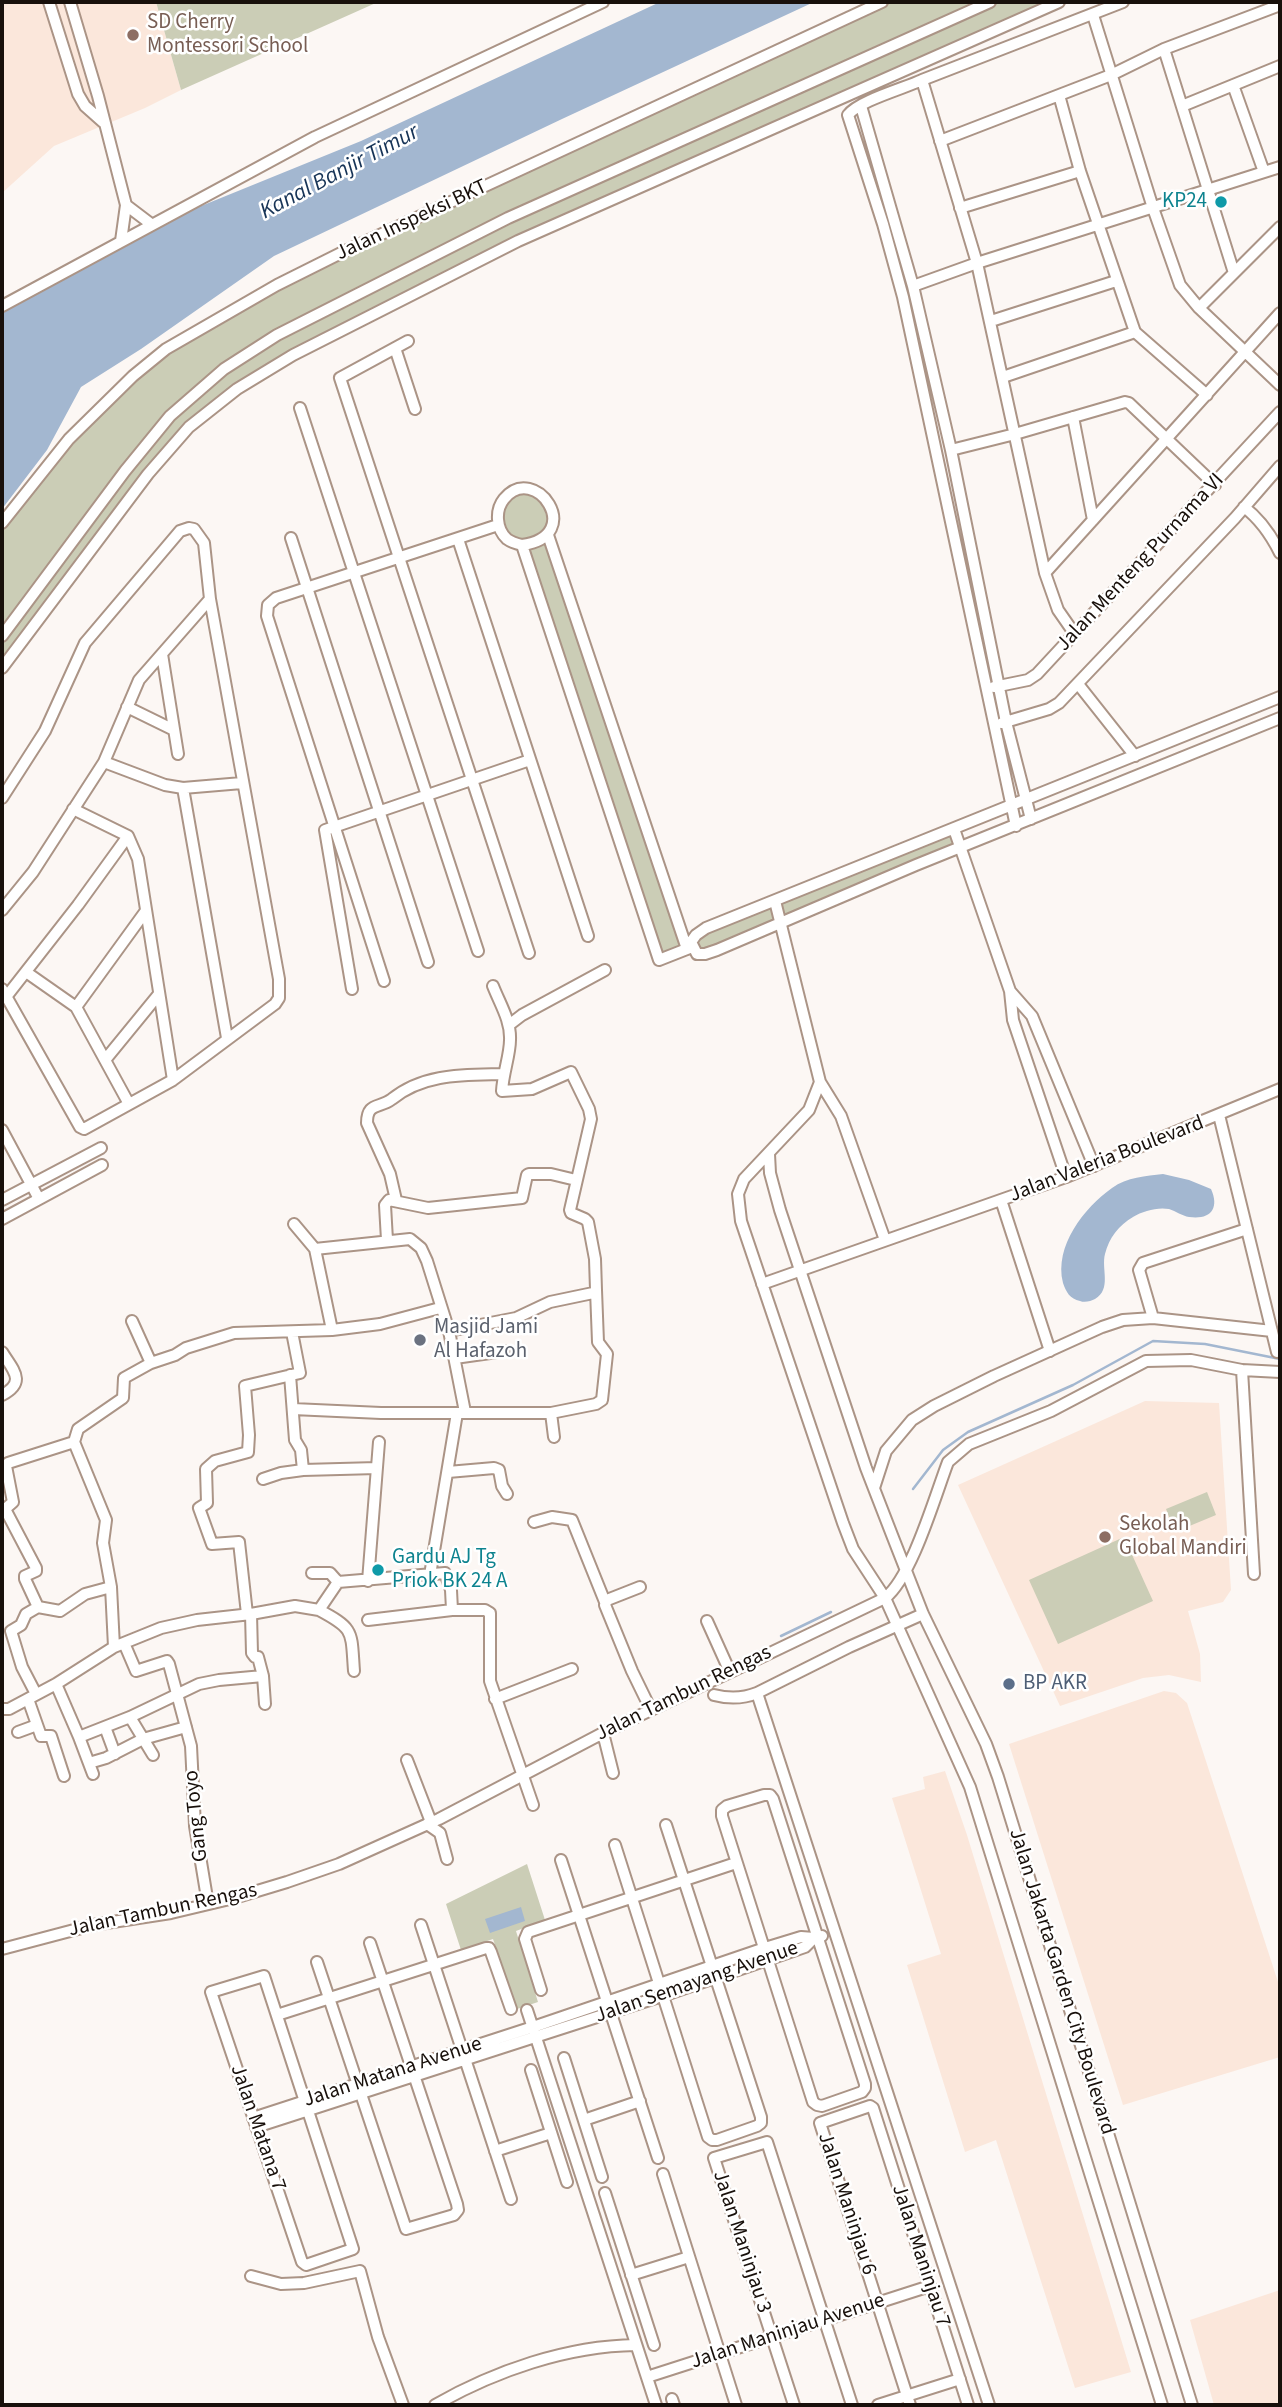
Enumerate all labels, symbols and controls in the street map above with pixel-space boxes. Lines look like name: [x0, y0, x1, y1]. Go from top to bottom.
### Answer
place label: SD Cherry Montessori School: [147, 10, 308, 60]
marker: SD Cherry Montessori School: [125, 27, 141, 43]
water label: Kanal Banjir Timur: [256, 120, 424, 226]
street label: Jalan Inspeksi BKT: [332, 175, 492, 267]
place label: KP24: [1162, 189, 1207, 215]
marker: KP24: [1213, 194, 1229, 210]
street label: Jalan Menteng Purnama VI: [1052, 469, 1230, 657]
street label: Jalan Valeria Boulevard: [1006, 1111, 1208, 1209]
place label: Masjid Jami Al Hafazoh: [434, 1315, 538, 1365]
marker: Masjid Jami Al Hafazoh: [412, 1332, 428, 1348]
place label: Sekolah Global Mandiri: [1119, 1512, 1247, 1562]
marker: Sekolah Global Mandiri: [1097, 1529, 1113, 1545]
place label: Gardu AJ Tg Priok BK 24 A: [392, 1545, 507, 1595]
marker: Gardu AJ Tg Priok BK 24 A: [370, 1562, 386, 1578]
street label: Jalan Tambun Rengas: [592, 1641, 776, 1747]
place label: BP AKR: [1023, 1671, 1087, 1697]
marker: BP AKR: [1001, 1676, 1017, 1692]
street label: Gang Toyo: [180, 1769, 214, 1863]
street label: Jalan Jakarta Garden City Boulevard: [1002, 1826, 1120, 2138]
street label: Jalan Tambun Rengas: [66, 1879, 260, 1943]
street label: Jalan Semayang Avenue: [592, 1936, 802, 2030]
street label: Jalan Matana Avenue: [301, 2032, 485, 2114]
street label: Jalan Matana 7: [224, 2062, 290, 2194]
street label: Jalan Maninjau 6: [811, 2130, 881, 2278]
street label: Jalan Maninjau 3: [706, 2168, 776, 2316]
street label: Jalan Maninjau 7: [885, 2182, 955, 2330]
street label: Jalan Maninjau Avenue: [688, 2289, 888, 2375]

